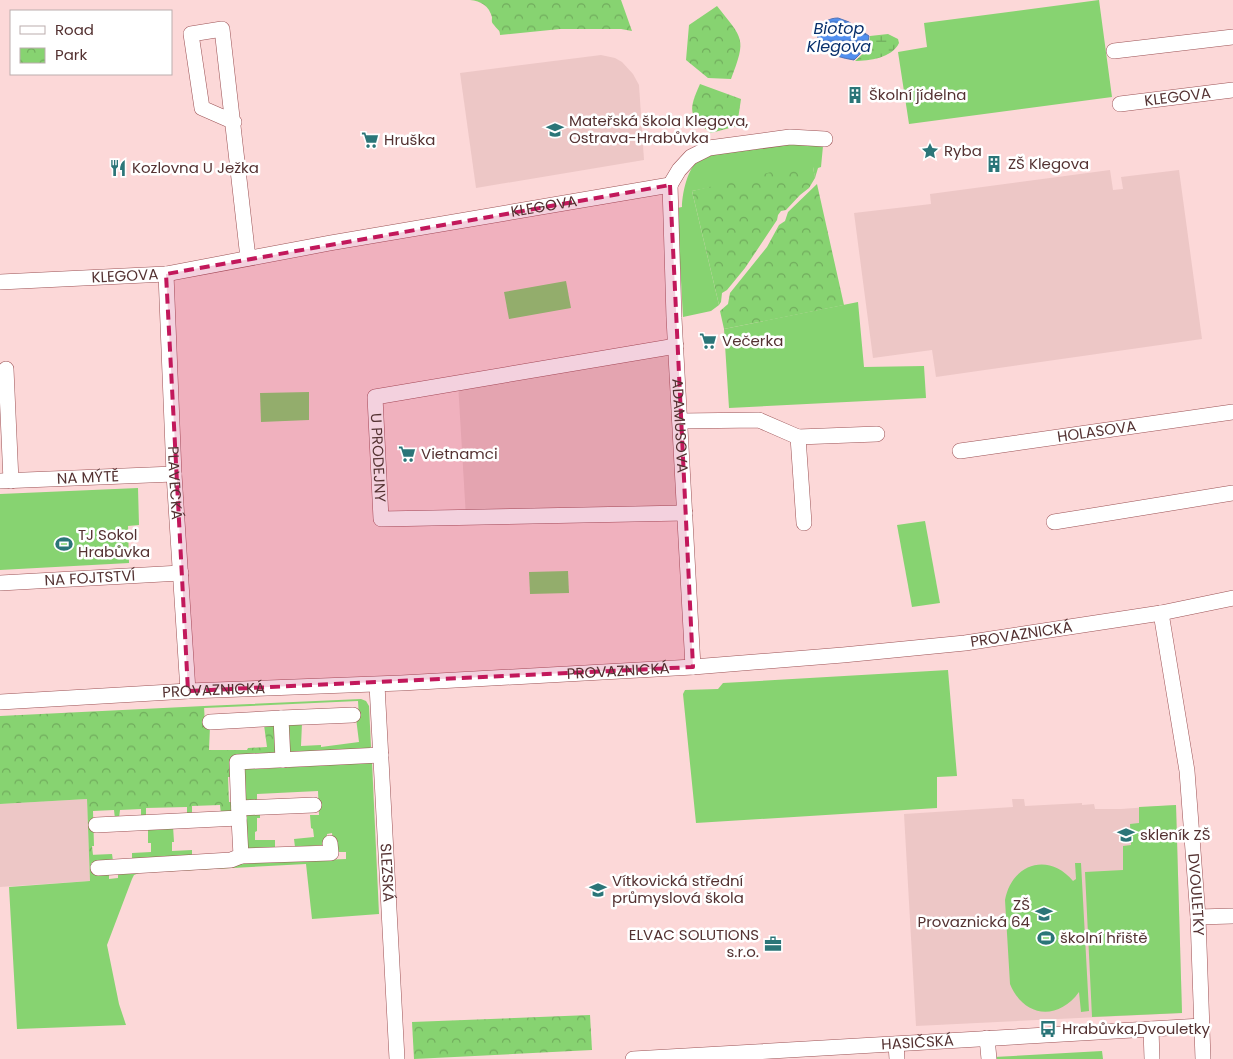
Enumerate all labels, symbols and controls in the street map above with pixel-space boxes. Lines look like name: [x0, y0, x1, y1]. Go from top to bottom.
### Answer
legend: [10, 10, 172, 75]
water label: Biotop Klegova: [807, 17, 871, 58]
text: Road: [55, 19, 94, 40]
text: Park: [55, 44, 87, 65]
street label: KLEGOVA: [1143, 82, 1212, 111]
place label: Školní jídelna: [869, 84, 966, 105]
building icon: Školní jídelna: [845, 85, 865, 105]
place label: Mateřská škola Klegova, Ostrava-Hrabůvka: [569, 110, 748, 148]
school or university icon: Mateřská škola Klegova, Ostrava-Hrabůvka: [545, 120, 565, 140]
place label: Hruška: [384, 129, 435, 150]
supermarket icon: Hruška: [360, 130, 380, 150]
place label: Ryba: [944, 140, 982, 161]
place icon: Ryba: [920, 141, 940, 161]
place label: ZŠ Klegova: [1008, 153, 1089, 174]
building icon: ZŠ Klegova: [984, 154, 1004, 174]
place label: Kozlovna U Ježka: [132, 157, 259, 178]
restaurant icon: Kozlovna U Ježka: [108, 158, 128, 178]
street label: KLEGOVA: [509, 190, 578, 222]
street label: KLEGOVA: [91, 263, 159, 288]
place label: Večerka: [722, 330, 783, 351]
supermarket icon: Večerka: [698, 331, 718, 351]
street label: ADAMUSOVA: [667, 378, 693, 474]
street label: U PRODEJNY: [366, 412, 391, 503]
street label: HOLASOVA: [1056, 415, 1137, 447]
place label: Vietnamci: [421, 443, 498, 464]
supermarket icon: Vietnamci: [397, 444, 417, 464]
street label: PLAVECKÁ: [163, 445, 188, 520]
street label: NA MÝTĚ: [56, 465, 119, 489]
place label: TJ Sokol Hrabůvka: [78, 524, 150, 562]
sports icon: TJ Sokol Hrabůvka: [54, 534, 74, 554]
street label: NA FOJTSTVÍ: [44, 565, 136, 591]
street label: PROVAZNICKÁ: [969, 616, 1074, 652]
street label: PROVAZNICKÁ: [566, 657, 670, 684]
street label: PROVAZNICKÁ: [162, 677, 265, 702]
place label: skleník ZŠ: [1140, 824, 1211, 845]
school or university icon: skleník ZŠ: [1116, 825, 1136, 845]
street label: SLEZSKÁ: [375, 843, 400, 903]
street label: DVOULETKY: [1183, 852, 1210, 936]
place label: Vítkovická střední průmyslová škola: [612, 870, 744, 908]
school or university icon: Vítkovická střední průmyslová škola: [588, 880, 608, 900]
place label: ZŠ Provaznická 64: [918, 894, 1030, 932]
school or university icon: ZŠ Provaznická 64: [1034, 904, 1054, 924]
place label: ELVAC SOLUTIONS s.r.o.: [629, 924, 759, 962]
place label: školní hřiště: [1060, 927, 1148, 948]
sports icon: školní hřiště: [1036, 928, 1056, 948]
office icon: ELVAC SOLUTIONS s.r.o.: [763, 934, 783, 954]
place label: Hrabůvka,Dvouletky: [1062, 1018, 1211, 1039]
bus stop icon: Hrabůvka,Dvouletky: [1038, 1019, 1058, 1039]
street label: HASIČSKÁ: [881, 1029, 954, 1055]

